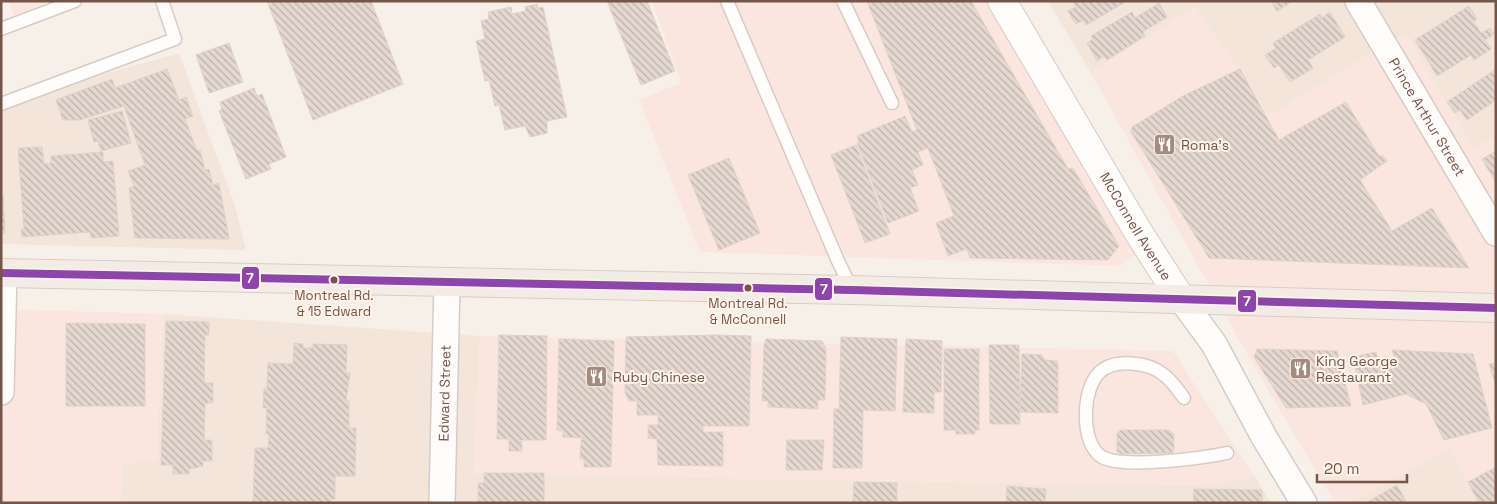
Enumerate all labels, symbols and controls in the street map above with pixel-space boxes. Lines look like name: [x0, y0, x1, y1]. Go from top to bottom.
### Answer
street label: Prince Arthur Street: [1385, 54, 1469, 180]
restaurant icon: Roma's: [1153, 133, 1177, 157]
place label: Roma's: [1181, 136, 1229, 154]
street label: McConnell Avenue: [1096, 169, 1176, 284]
line badge: 7: [241, 266, 260, 290]
text: 7: [246, 269, 254, 287]
marker: Montreal Rd. & 15 Edward: [329, 275, 339, 285]
line badge: 7: [814, 277, 833, 301]
text: 7: [820, 280, 828, 298]
marker: Montreal Rd. & McConnell: [743, 283, 753, 293]
place label: Montreal Rd. & 15 Edward: [294, 287, 374, 320]
line badge: 7: [1237, 289, 1257, 313]
text: 7: [1243, 292, 1251, 310]
place label: Montreal Rd. & McConnell: [708, 295, 788, 328]
street label: Edward Street: [434, 345, 455, 442]
place label: King George Restaurant: [1316, 352, 1398, 386]
restaurant icon: King George Restaurant: [1288, 357, 1312, 381]
restaurant icon: Ruby Chinese: [585, 365, 609, 389]
place label: Ruby Chinese: [613, 368, 705, 386]
scale bar: [1317, 452, 1407, 484]
text: 20 m: [1324, 459, 1359, 478]

